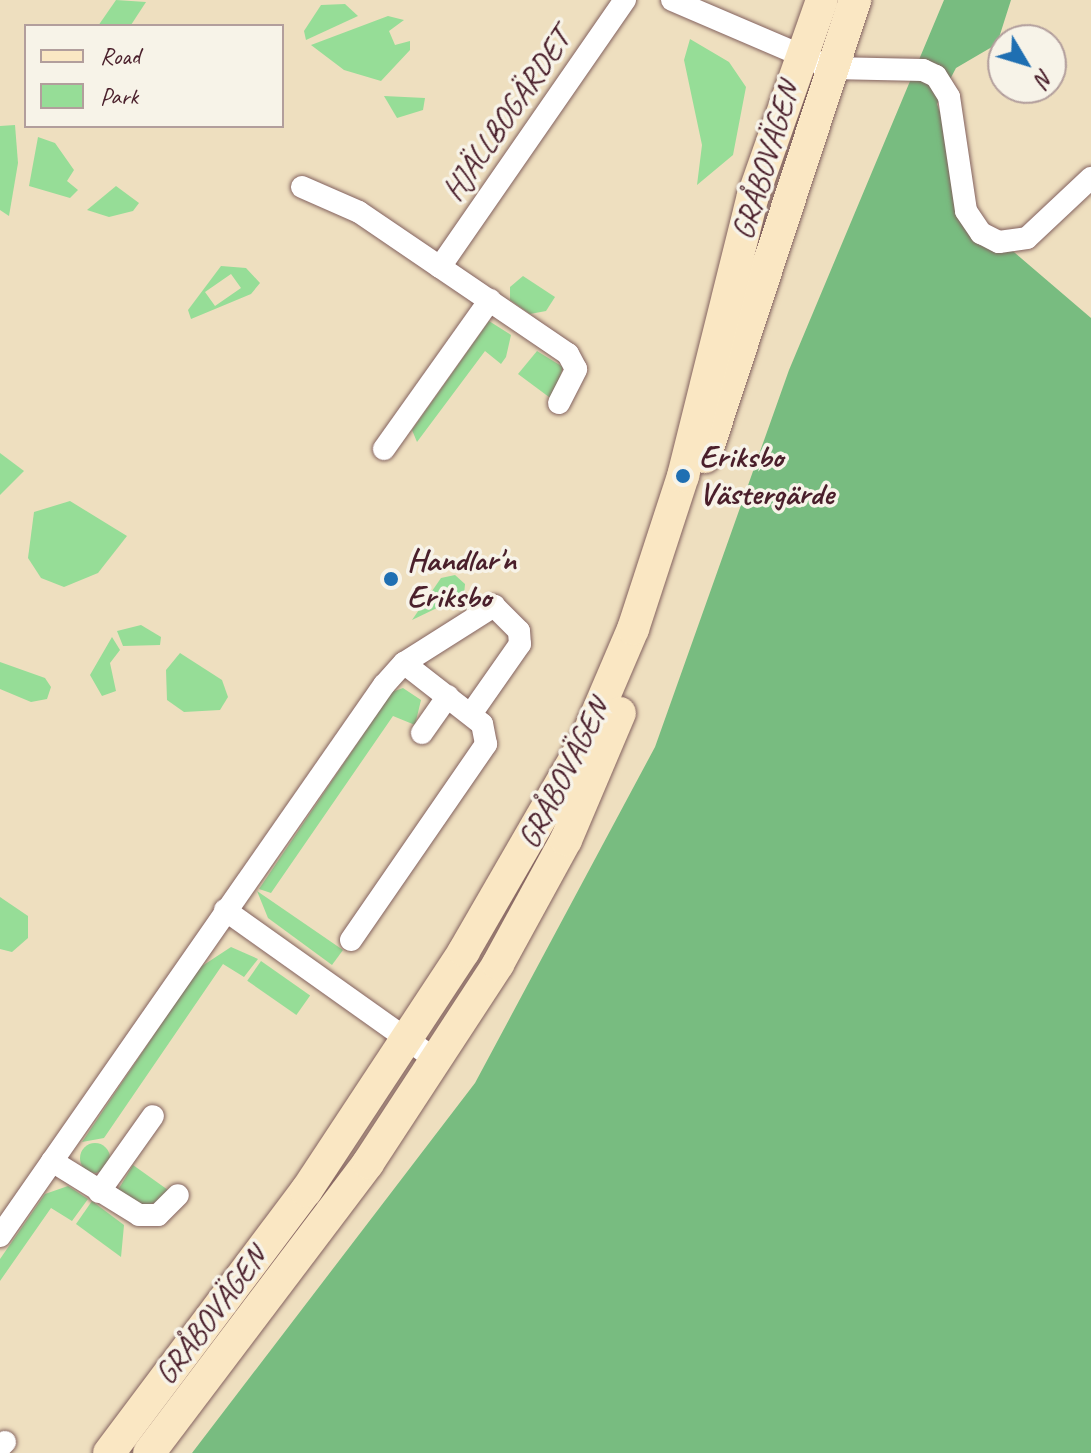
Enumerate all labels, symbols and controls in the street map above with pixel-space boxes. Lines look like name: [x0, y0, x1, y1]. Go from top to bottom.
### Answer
street label: HJÄLLBOGÄRDET: [434, 22, 580, 208]
legend: [24, 24, 284, 128]
north arrow: [987, 24, 1067, 104]
text: Road: [100, 41, 140, 71]
text: N: [1029, 64, 1060, 92]
street label: GRÅBOVÄGEN: [724, 78, 808, 244]
text: Park: [100, 81, 138, 111]
place label: Eriksbo Västergärde: [699, 439, 833, 514]
marker: Eriksbo Västergärde: [674, 467, 692, 485]
place label: Handlar'n Eriksbo: [407, 542, 516, 617]
marker: Handlar'n Eriksbo: [382, 570, 400, 588]
street label: GRÅBOVÄGEN: [510, 693, 618, 855]
street label: GRÅBOVÄGEN: [147, 1240, 275, 1392]

